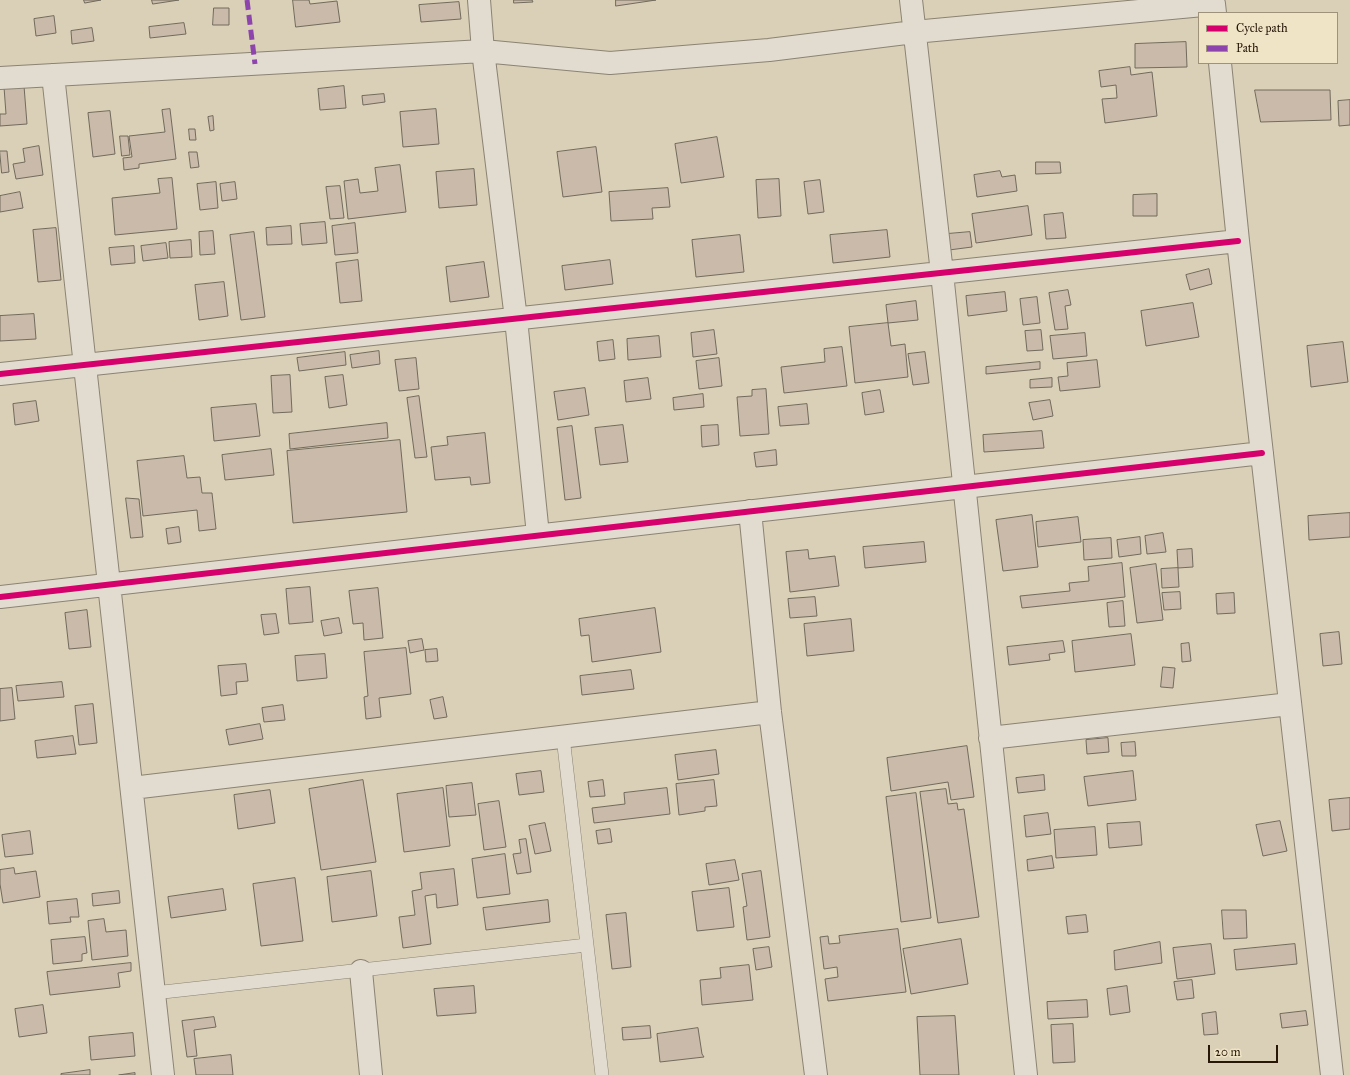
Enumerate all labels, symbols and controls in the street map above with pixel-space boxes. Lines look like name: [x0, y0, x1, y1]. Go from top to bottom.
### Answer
legend: [1198, 12, 1338, 64]
text: Cycle path: [1236, 21, 1288, 35]
text: Path: [1236, 41, 1259, 55]
scale bar: [1210, 1037, 1280, 1063]
text: 20 m: [1215, 1045, 1241, 1059]

